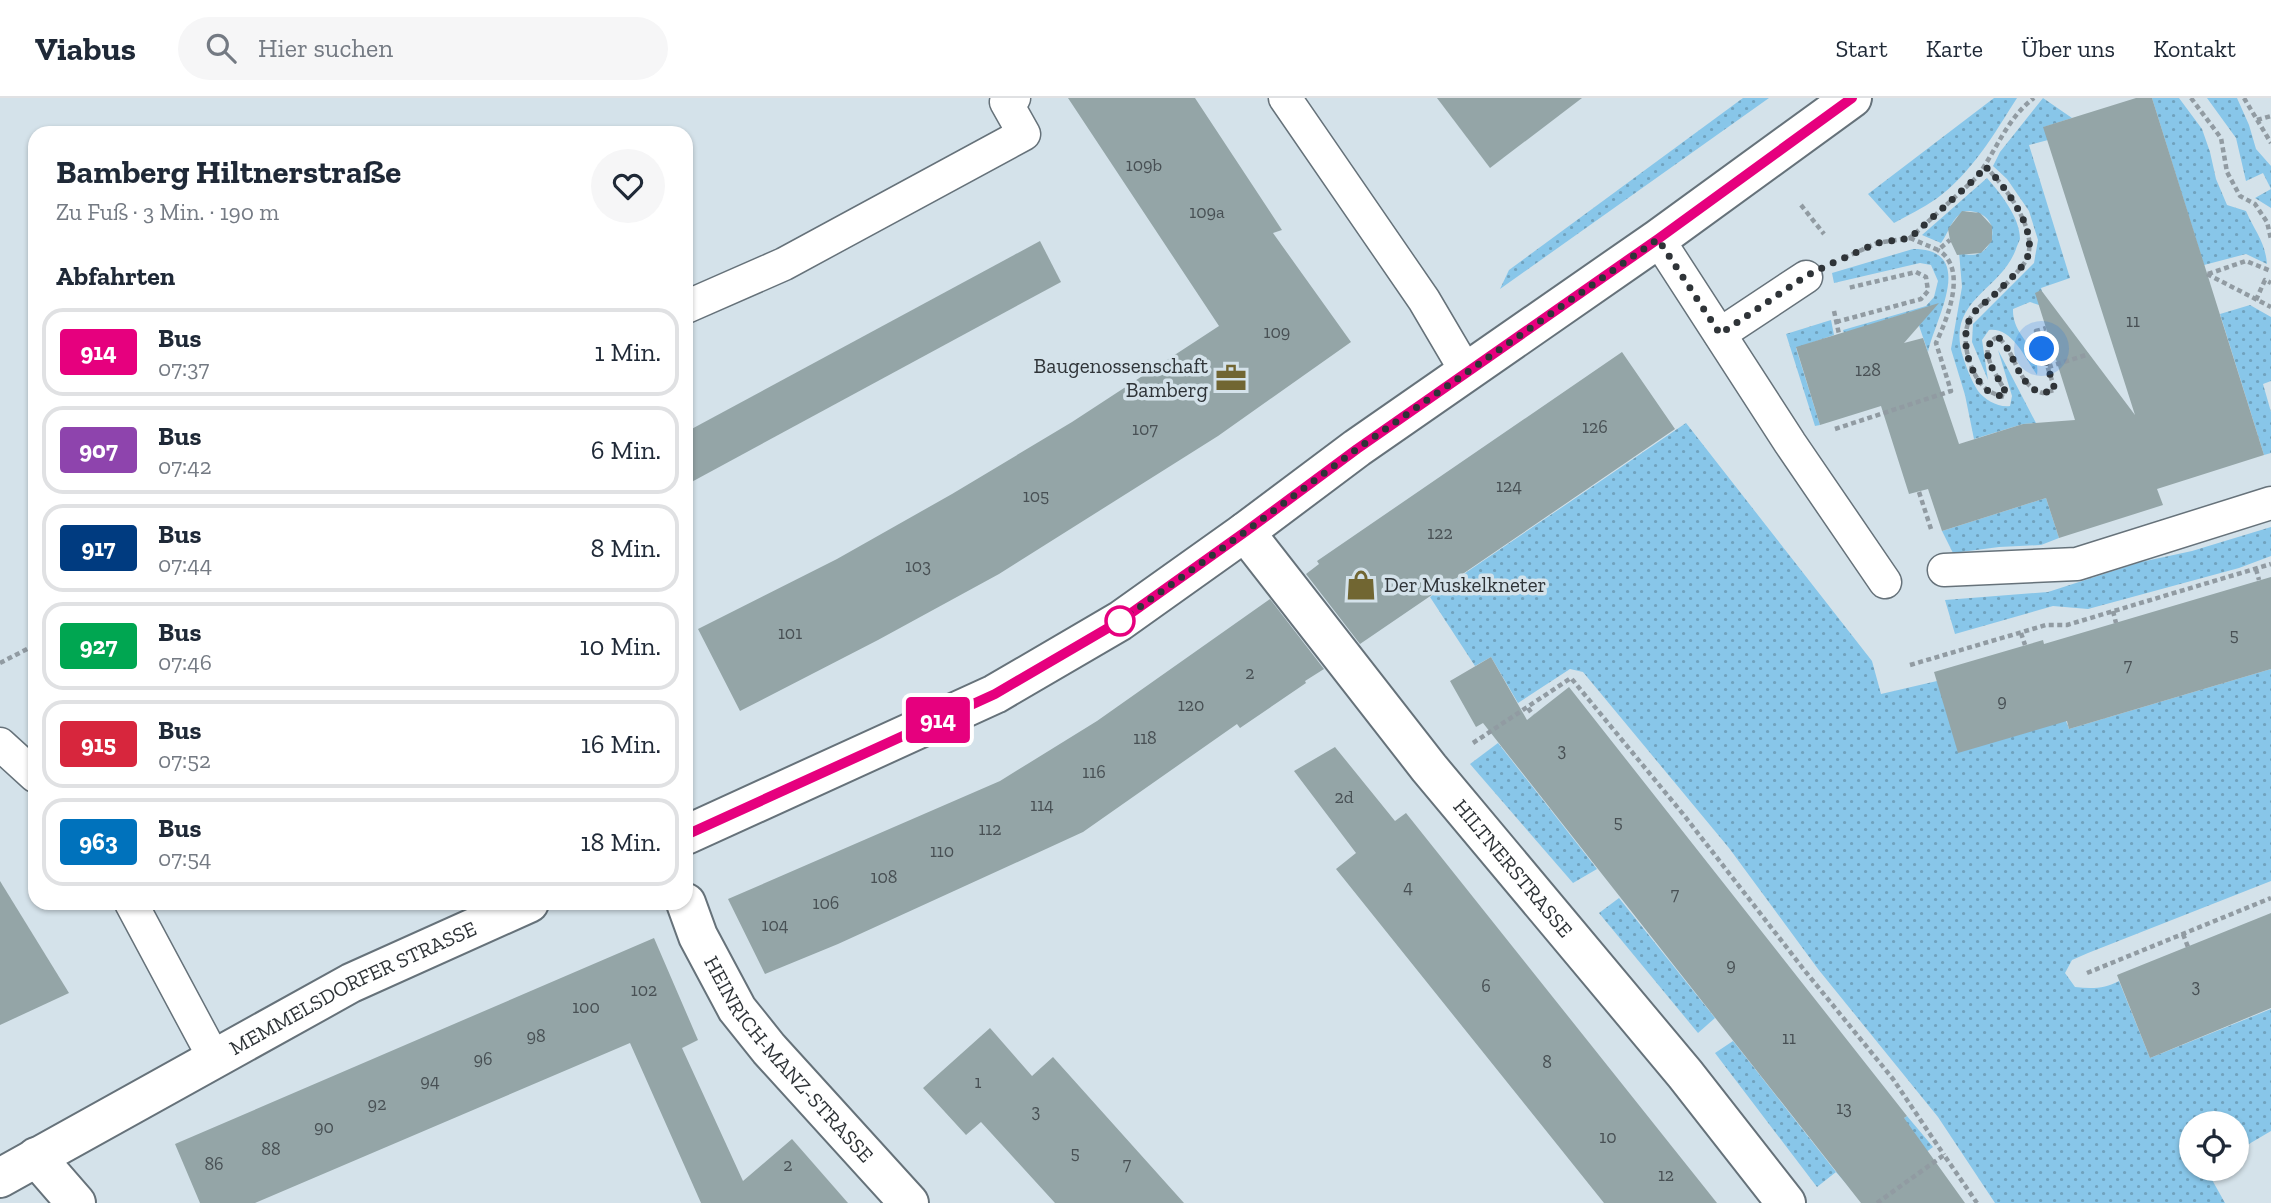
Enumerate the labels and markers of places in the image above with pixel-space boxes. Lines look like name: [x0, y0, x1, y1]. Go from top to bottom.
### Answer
place label: Baugenossenschaft Bamberg: [1034, 353, 1208, 402]
office icon: Baugenossenschaft Bamberg: [1214, 361, 1248, 395]
shop icon: Der Muskelkneter: [1344, 568, 1378, 602]
place label: Der Muskelkneter: [1384, 572, 1546, 597]
unlabelled marker: [1105, 606, 1135, 636]

